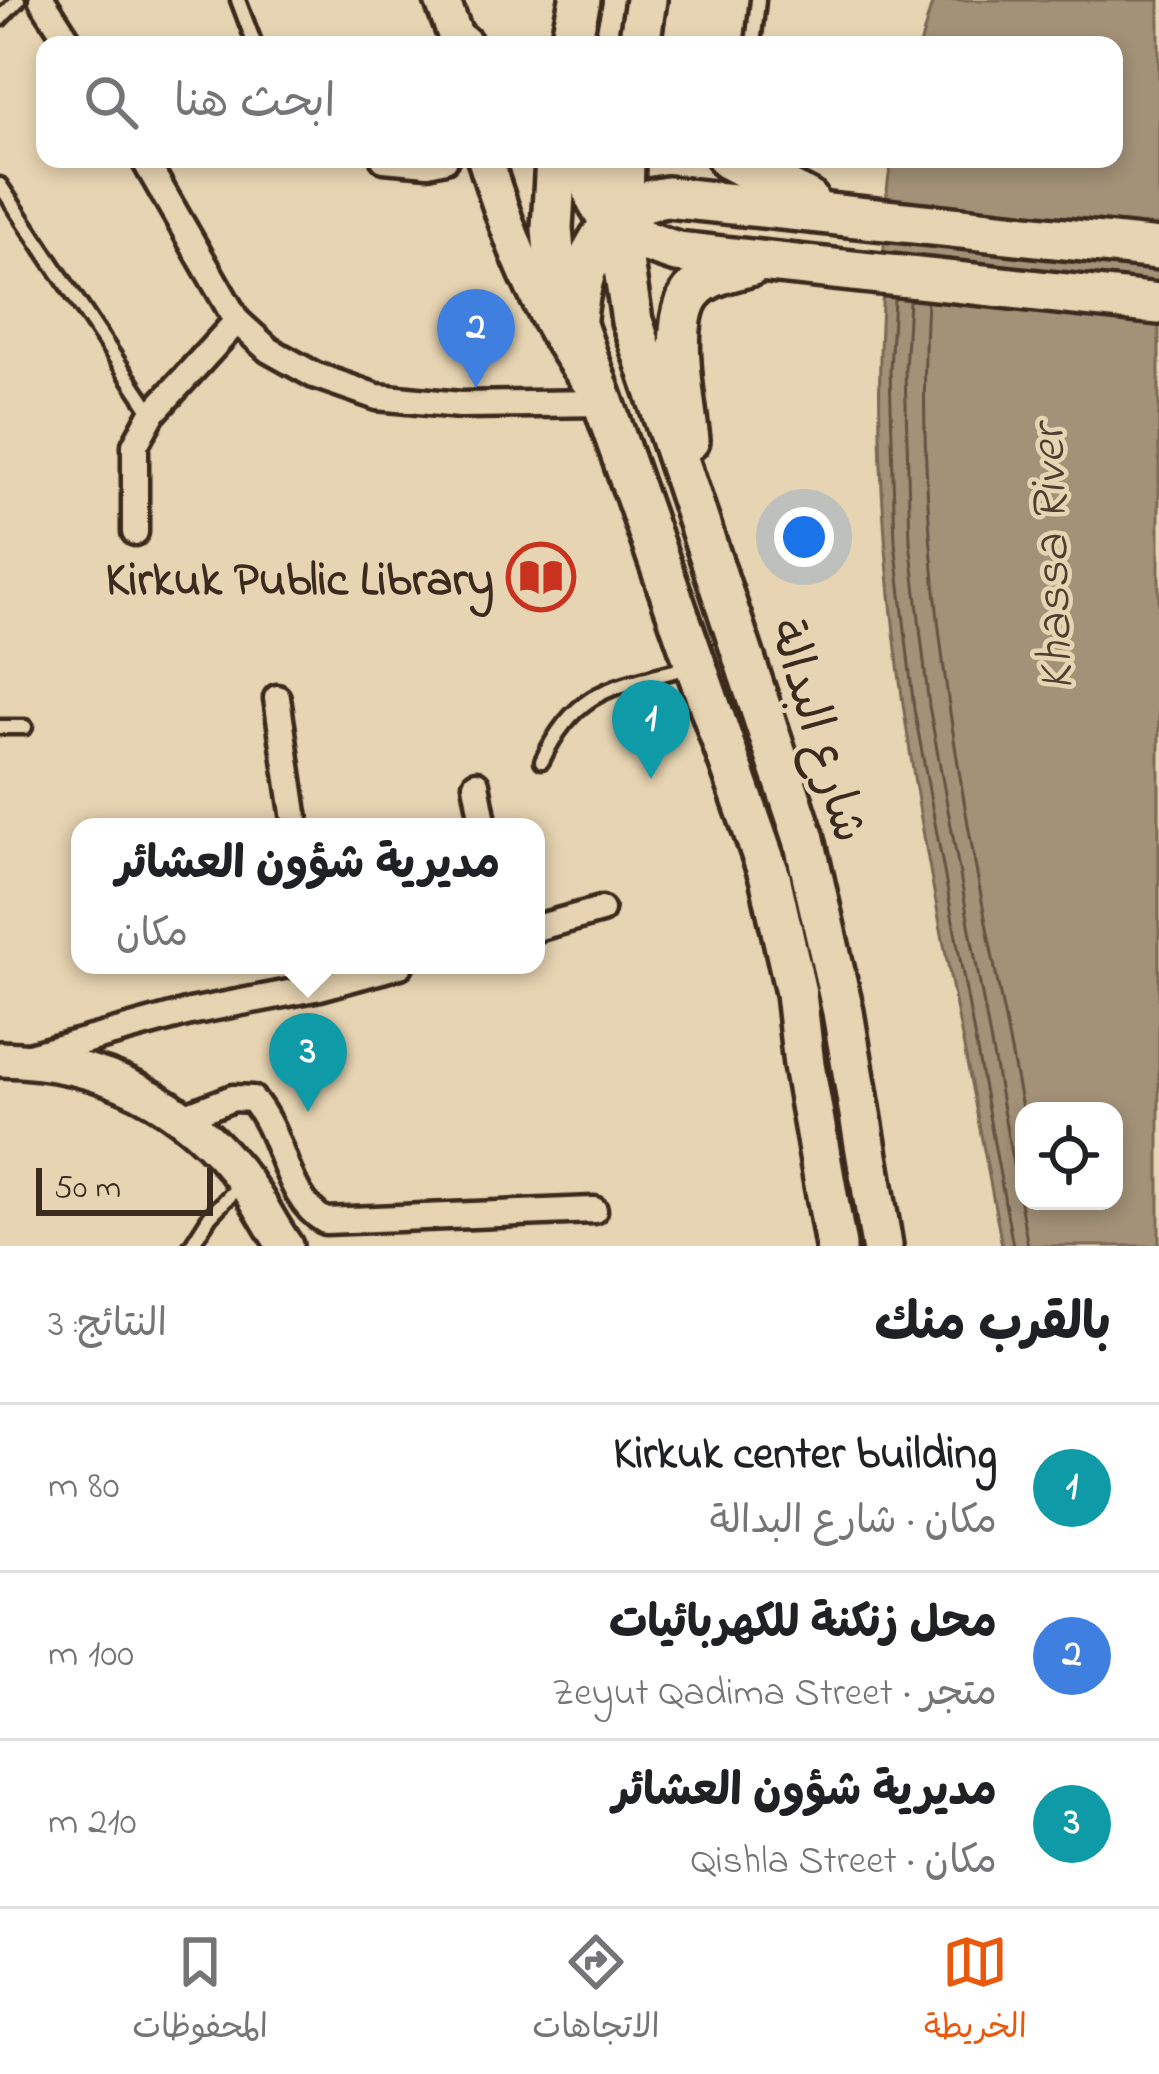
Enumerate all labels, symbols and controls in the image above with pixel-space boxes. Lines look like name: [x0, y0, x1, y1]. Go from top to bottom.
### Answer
search box: [36, 36, 1123, 168]
icon: search: [78, 69, 144, 135]
text: ابحث هنا: [174, 71, 336, 137]
pin: 2: [437, 289, 515, 388]
water label: Khassa River: [1012, 417, 1097, 692]
your location: [774, 507, 834, 567]
library icon: Kirkuk Public Library: [506, 542, 576, 612]
place label: Kirkuk Public Library: [106, 547, 494, 617]
street label: شارع البدالة: [748, 611, 882, 852]
pin: 1: [612, 680, 690, 779]
popup: [71, 818, 545, 974]
text: مديرية شؤون العشائر: [116, 833, 500, 899]
text: مكان: [116, 907, 188, 964]
pin: 3: [269, 1013, 347, 1112]
map controls: [1015, 1102, 1123, 1210]
button: locate: [1015, 1102, 1123, 1210]
scale bar: [36, 1162, 213, 1215]
text: 50 m: [54, 1165, 121, 1213]
text: بالقرب منك: [875, 1288, 1111, 1363]
text: النتائج: 3: [48, 1297, 167, 1354]
text: Kirkuk center building: [613, 1423, 997, 1489]
text: 80 m: [48, 1459, 120, 1516]
text: 1: [1066, 1459, 1078, 1516]
text: مكان · شارع البدالة: [710, 1494, 997, 1551]
text: محل زنكنة للكهربائيات: [609, 1592, 997, 1658]
text: 100 m: [48, 1627, 134, 1684]
text: 2: [1062, 1627, 1082, 1684]
text: متجر · Zeyut Qadima Street: [552, 1666, 997, 1723]
text: مديرية شؤون العشائر: [613, 1760, 997, 1826]
text: 210 m: [48, 1795, 137, 1852]
text: 3: [1064, 1795, 1080, 1852]
text: مكان · Qishla Street: [691, 1834, 997, 1891]
tab: المحفوظات: [132, 1929, 268, 2055]
tab: الاتجاهات: [532, 1929, 660, 2055]
tab: الخريطة: [924, 1929, 1027, 2055]

